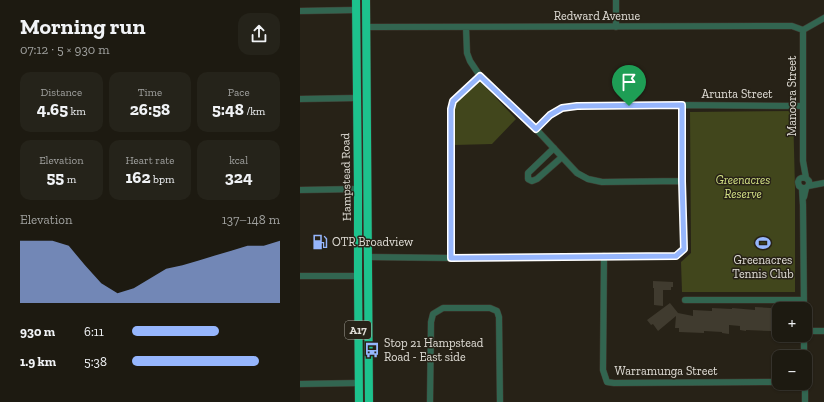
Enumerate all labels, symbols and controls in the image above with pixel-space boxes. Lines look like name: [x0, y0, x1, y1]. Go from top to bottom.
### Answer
street label: Redward Avenue: [554, 9, 641, 23]
text: Morning run: [20, 13, 146, 40]
button: share: [238, 13, 280, 55]
text: 07:12 · 5 × 930 m: [20, 42, 110, 57]
street label: Manoora Street: [785, 55, 799, 136]
pin: [612, 65, 646, 106]
icon: arrive: [618, 71, 640, 93]
text: Distance: [41, 86, 82, 99]
text: Time: [138, 86, 162, 99]
text: Pace: [228, 86, 250, 99]
street label: Arunta Street: [701, 87, 773, 101]
text: 4.65: [37, 99, 68, 119]
text: 26:58: [130, 99, 170, 119]
text: 5:48: [212, 99, 244, 119]
text: km: [68, 105, 86, 118]
text: /km: [244, 105, 265, 118]
street label: Hampstead Road: [338, 133, 354, 221]
text: Elevation: [39, 154, 84, 167]
text: Heart rate: [126, 154, 174, 167]
text: kcal: [229, 154, 248, 167]
text: 55: [46, 167, 64, 187]
text: 162: [125, 167, 151, 187]
text: 324: [225, 167, 253, 187]
text: m: [64, 173, 76, 186]
text: bpm: [151, 173, 175, 186]
park label: Greenacres Reserve: [716, 173, 770, 201]
text: Elevation: [20, 212, 72, 227]
text: 137–148 m: [222, 212, 280, 227]
fuel station icon: OTR Broadview: [311, 233, 329, 251]
sports icon: Greenacres Tennis Club: [754, 234, 772, 252]
place label: OTR Broadview: [332, 235, 414, 249]
place label: Greenacres Tennis Club: [732, 253, 794, 281]
map controls: [772, 302, 812, 390]
button: +: [772, 302, 812, 342]
road number: A17: [345, 321, 371, 339]
text: 930 m: [20, 324, 55, 339]
text: 6:11: [84, 324, 104, 339]
place label: Stop 21 Hampstead Road - East side: [384, 336, 484, 364]
bus stop icon: Stop 21 Hampstead Road - East side: [363, 341, 381, 359]
button: −: [772, 350, 812, 390]
text: 1.9 km: [20, 354, 56, 369]
text: 5:38: [84, 354, 107, 369]
street label: Warramunga Street: [614, 364, 718, 378]

